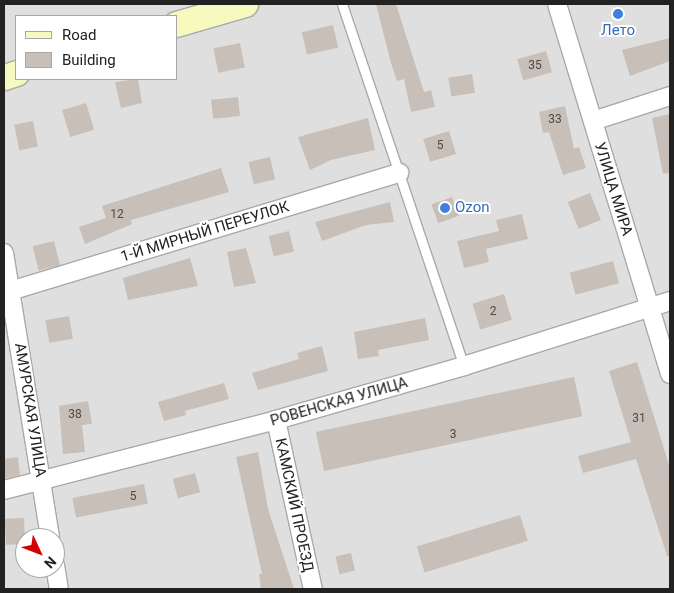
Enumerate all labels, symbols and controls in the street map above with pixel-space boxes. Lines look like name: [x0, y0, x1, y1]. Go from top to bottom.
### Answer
marker: Лето: [612, 8, 624, 20]
legend: [15, 15, 178, 80]
place label: Лето: [601, 22, 635, 40]
text: Road: [62, 26, 96, 44]
text: Building: [62, 51, 116, 69]
house number: 35: [528, 59, 542, 73]
house number: 33: [548, 113, 562, 127]
house number: 5: [437, 139, 443, 153]
street label: УЛИЦА МИРА: [590, 140, 636, 238]
street label: 1-Й МИРНЫЙ ПЕРЕУЛОК: [119, 198, 291, 266]
place label: Ozon: [455, 199, 489, 217]
marker: Ozon: [439, 202, 451, 214]
house number: 12: [110, 208, 124, 222]
house number: 2: [490, 305, 496, 319]
street label: АМУРСКАЯ УЛИЦА: [11, 342, 49, 478]
street label: РОВЕНСКАЯ УЛИЦА: [268, 374, 410, 430]
house number: 38: [68, 408, 82, 422]
house number: 31: [632, 412, 646, 426]
house number: 3: [450, 428, 456, 442]
street label: КАМСКИЙ ПРОЕЗД: [271, 436, 317, 574]
house number: 5: [130, 490, 136, 504]
north arrow: [15, 528, 65, 578]
text: N: [41, 553, 59, 572]

